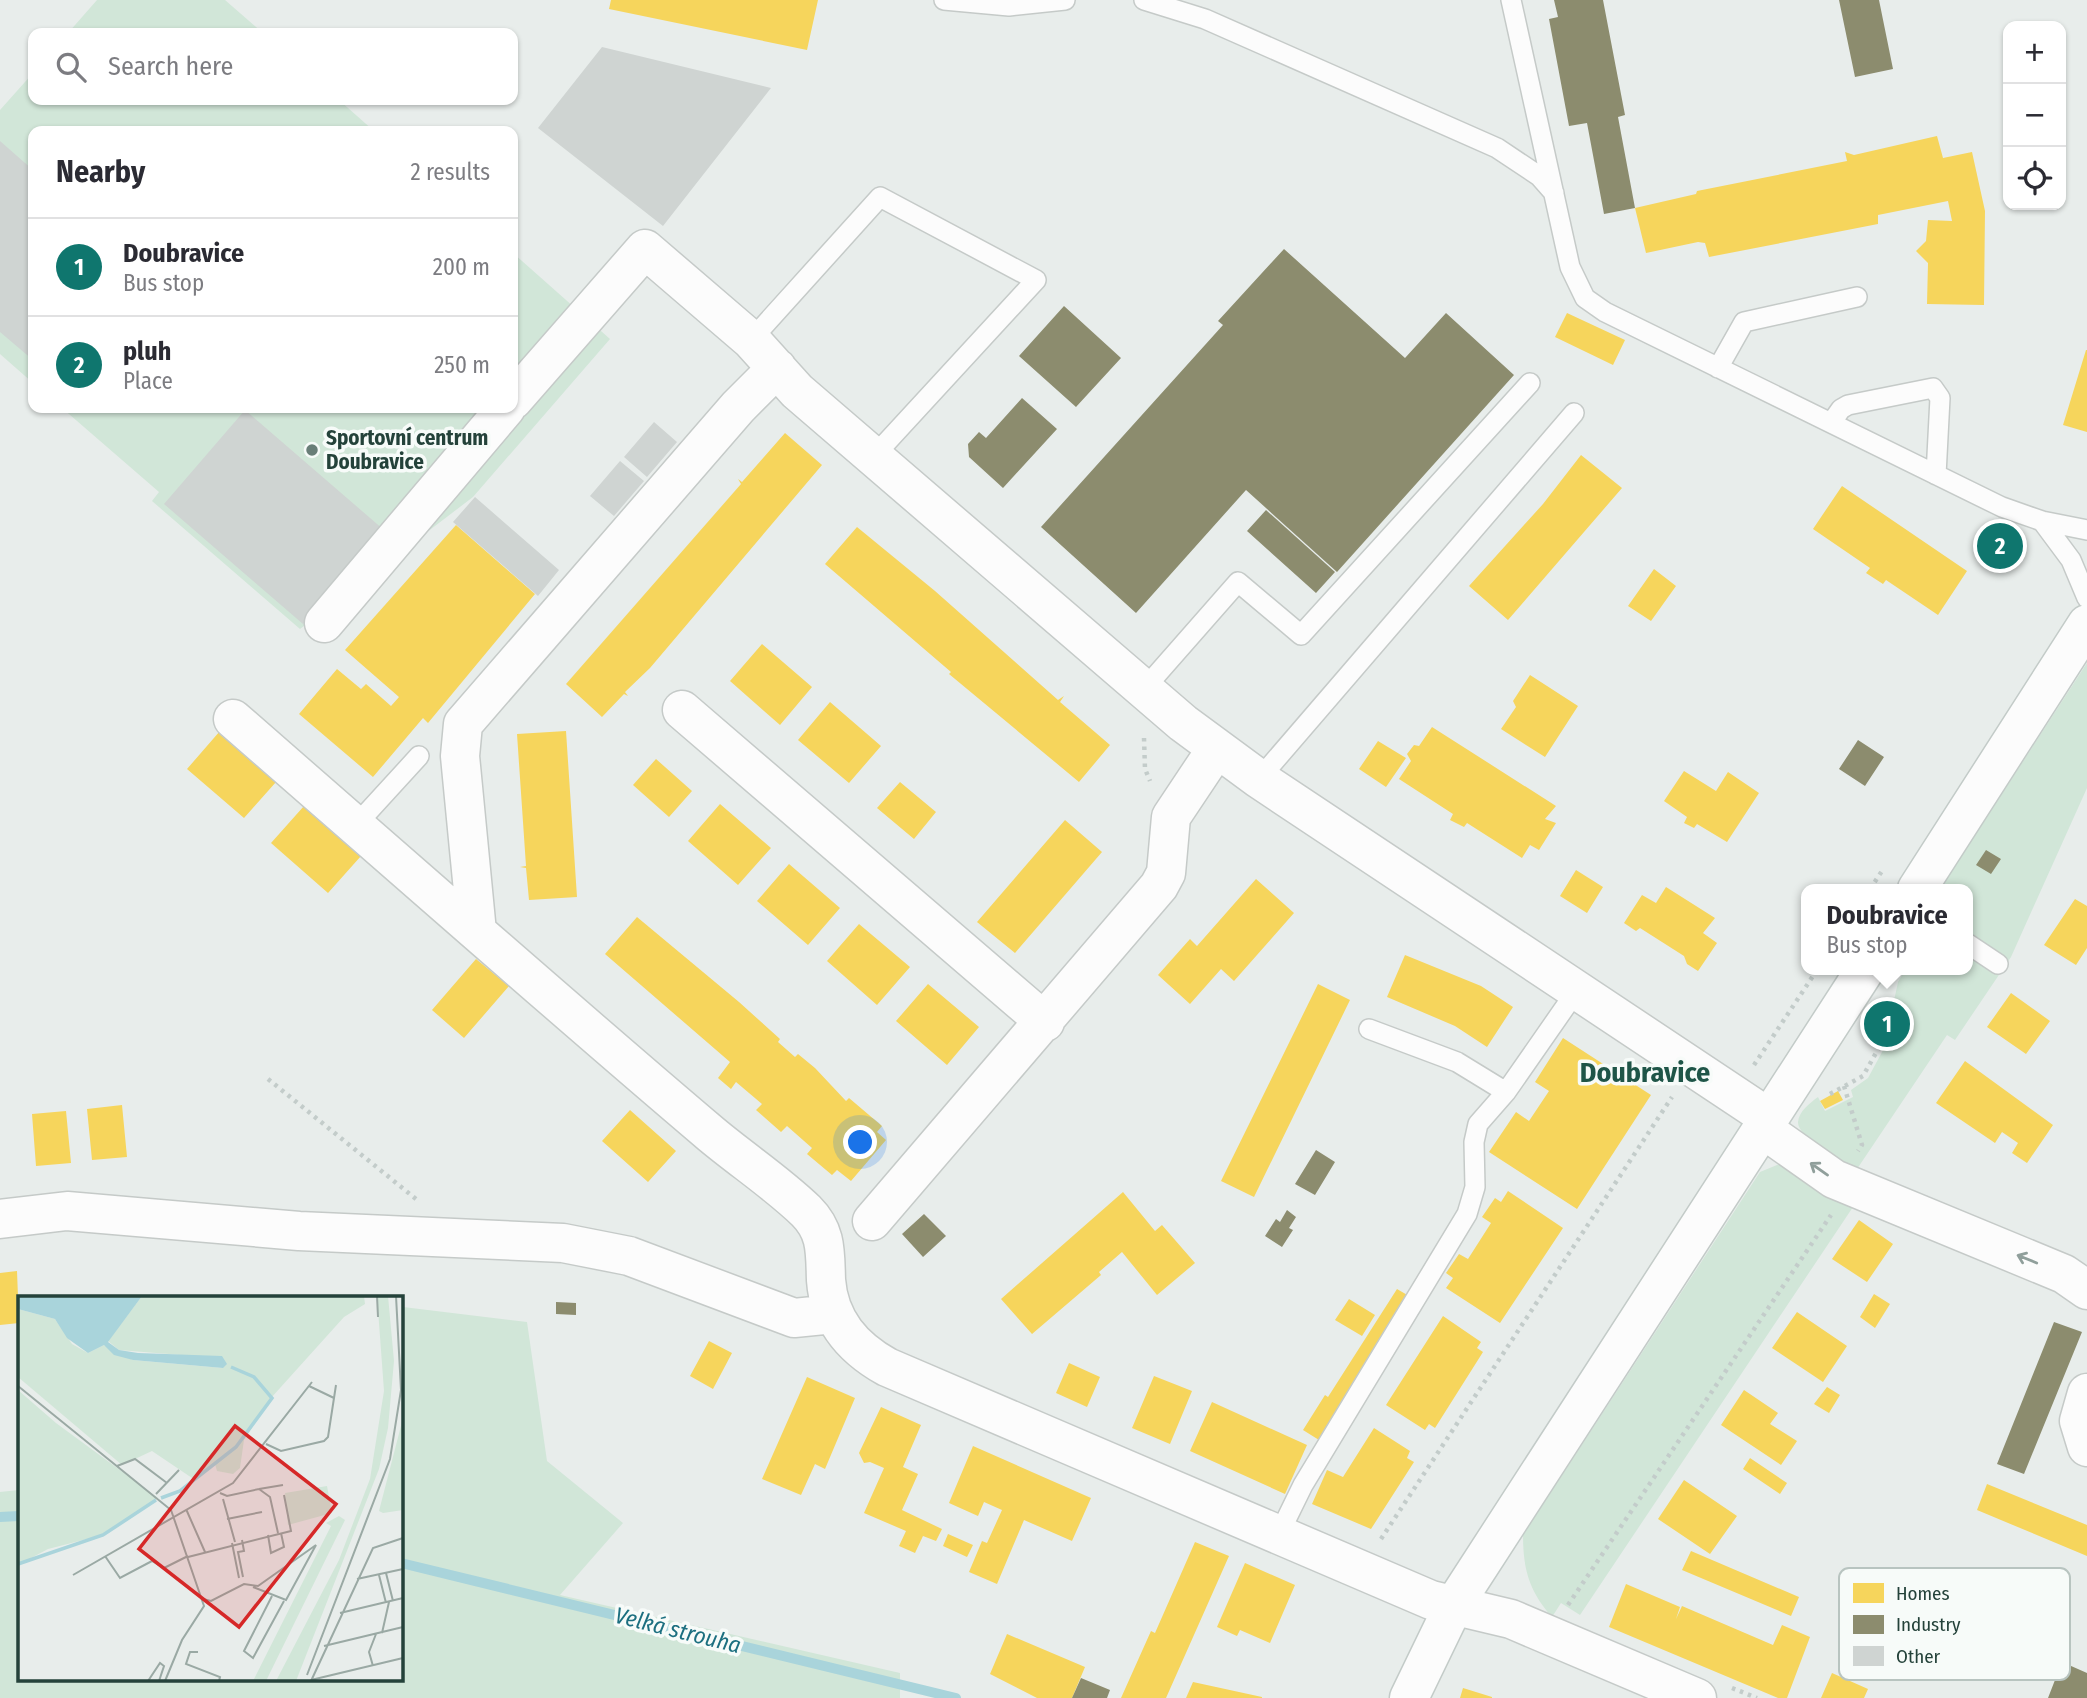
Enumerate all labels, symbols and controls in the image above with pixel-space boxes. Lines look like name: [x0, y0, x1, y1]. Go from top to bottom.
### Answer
map controls: [2003, 21, 2066, 210]
button: +: [2003, 21, 2066, 84]
search box: [28, 28, 518, 105]
icon: search: [52, 48, 90, 86]
text: Search here: [108, 51, 233, 82]
button: −: [2003, 84, 2066, 147]
button: locate: [2003, 147, 2066, 210]
text: Nearby: [56, 154, 145, 190]
text: 2 results: [410, 158, 490, 186]
text: Doubravice: [123, 238, 244, 269]
text: 1: [74, 253, 84, 281]
text: 200 m: [433, 253, 490, 281]
text: Bus stop: [123, 269, 204, 297]
text: pluh: [123, 336, 171, 367]
text: 2: [74, 351, 84, 379]
text: 250 m: [434, 351, 490, 379]
text: Place: [123, 367, 173, 395]
place label: Sportovní centrum Doubravice: [326, 425, 488, 475]
marker: Sportovní centrum Doubravice: [304, 442, 320, 458]
pin: 2: [1977, 520, 2023, 572]
popup: [1801, 884, 1973, 975]
text: Doubravice: [1826, 900, 1948, 931]
text: Bus stop: [1826, 931, 1908, 959]
pin: 1: [1864, 998, 1910, 1050]
district label: Doubravice: [1580, 1056, 1710, 1089]
your location: [843, 1125, 877, 1159]
one-way arrow: [1810, 1162, 1829, 1176]
one-way arrow: [2017, 1252, 2038, 1265]
inset map: [18, 1296, 402, 1680]
legend: [1839, 1568, 2070, 1680]
text: Homes: [1896, 1582, 1950, 1605]
water label: Velká strouha: [612, 1601, 744, 1659]
text: Industry: [1896, 1613, 1961, 1636]
text: Other: [1896, 1645, 1941, 1668]

